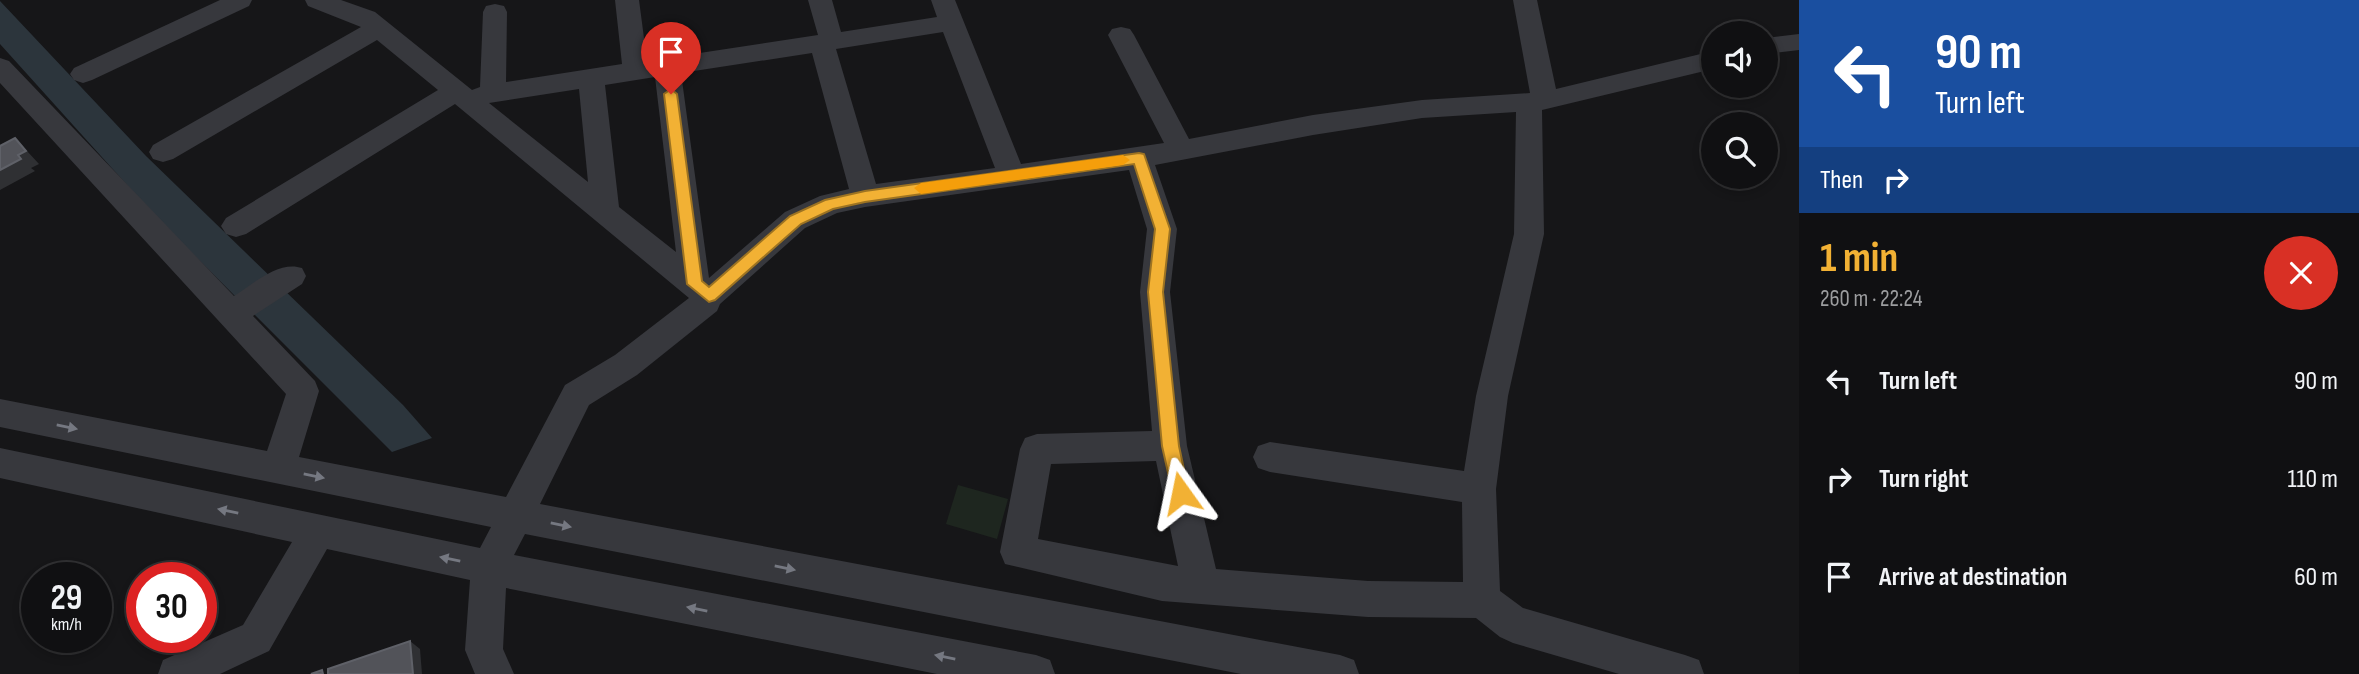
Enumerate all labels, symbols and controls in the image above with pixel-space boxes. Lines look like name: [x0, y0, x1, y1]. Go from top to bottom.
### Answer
map controls: [1701, 21, 1778, 189]
button: sound: [1701, 21, 1778, 98]
pin: [641, 22, 701, 94]
text: 90 m: [1935, 24, 2022, 83]
icon: left: [1820, 28, 1911, 119]
icon: arrive: [652, 33, 690, 71]
text: Turn left: [1935, 84, 2025, 123]
button: search: [1701, 112, 1778, 189]
icon: right: [1877, 161, 1915, 199]
text: Then: [1820, 165, 1863, 196]
text: 1 min: [1820, 233, 1898, 284]
button: close: [2264, 236, 2338, 310]
text: 260 m · 22:24: [1820, 285, 1922, 313]
icon: left: [1820, 362, 1858, 400]
text: Turn left: [1879, 366, 1957, 397]
text: 90 m: [2294, 366, 2338, 397]
one-way arrow: [56, 421, 78, 432]
position arrow: [1144, 456, 1218, 530]
icon: right: [1820, 460, 1858, 498]
text: Turn right: [1879, 464, 1968, 495]
text: 110 m: [2287, 464, 2338, 495]
one-way arrow: [303, 470, 325, 481]
one-way arrow: [217, 506, 239, 517]
one-way arrow: [550, 519, 572, 530]
one-way arrow: [439, 553, 461, 564]
icon: arrive: [1820, 558, 1858, 596]
speed limit sign: 30: [126, 562, 217, 653]
text: Arrive at destination: [1879, 562, 2067, 593]
text: 60 m: [2294, 562, 2338, 593]
one-way arrow: [774, 563, 796, 574]
text: 29: [51, 577, 82, 620]
one-way arrow: [686, 603, 708, 614]
text: km/h: [51, 614, 82, 635]
one-way arrow: [934, 651, 956, 662]

